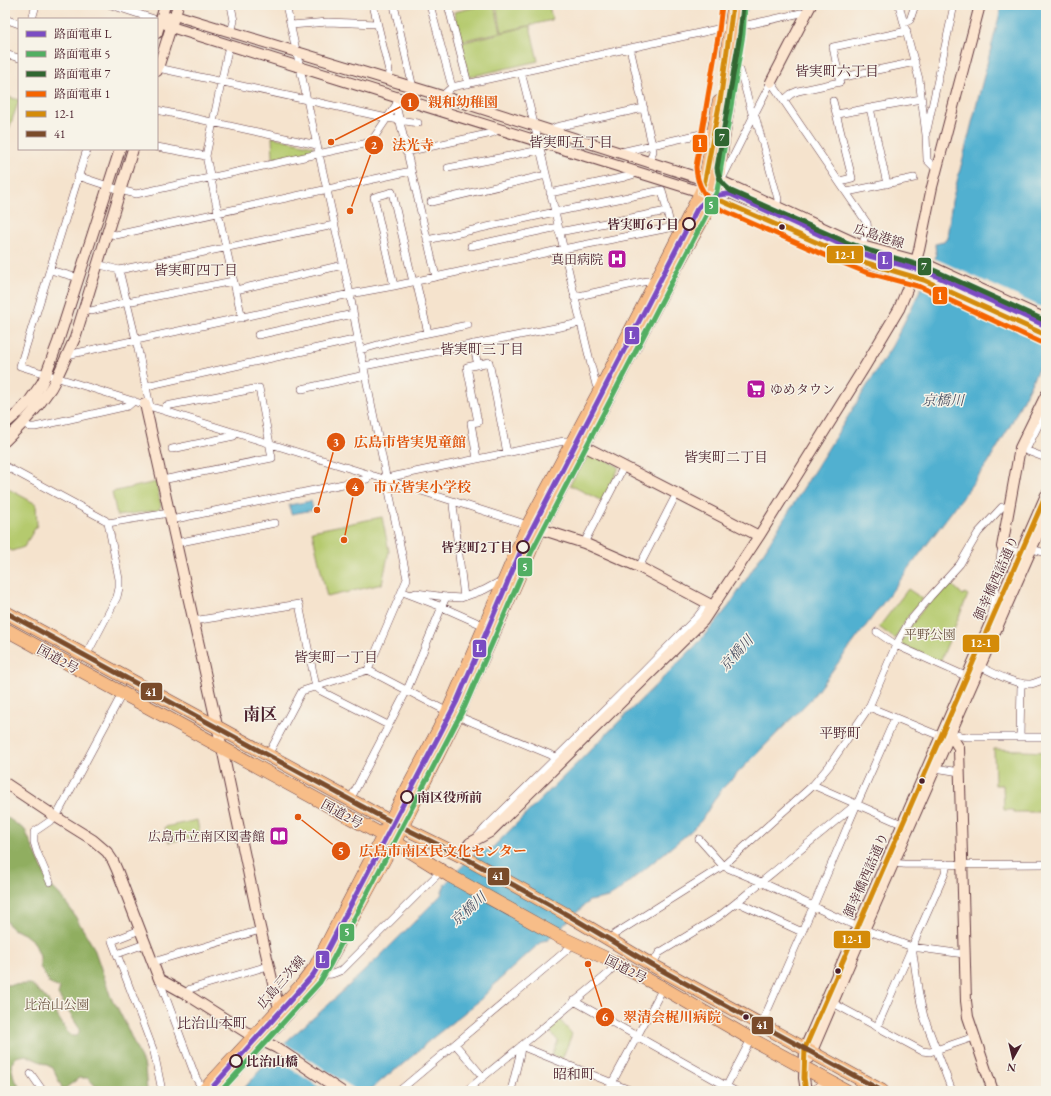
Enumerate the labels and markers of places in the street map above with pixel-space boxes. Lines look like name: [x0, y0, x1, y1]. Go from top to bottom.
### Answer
callout: 親和幼稚園: [400, 89, 506, 115]
callout: 法光寺: [364, 132, 442, 158]
place label: 皆実町6丁目: [607, 216, 679, 233]
marker: 皆実町6丁目: [682, 217, 696, 231]
unlabelled marker: [777, 222, 787, 232]
hospital icon: 真田病院: [606, 248, 628, 270]
place label: 真田病院: [551, 251, 603, 268]
supermarket icon: ゆめタウン: [745, 378, 767, 400]
place label: ゆめタウン: [770, 381, 835, 398]
callout: 広島市皆実児童館: [326, 429, 474, 455]
callout: 市立皆実小学校: [345, 474, 479, 500]
place label: 皆実町2丁目: [441, 539, 513, 556]
marker: 皆実町2丁目: [516, 540, 530, 554]
unlabelled marker: [917, 776, 927, 786]
place label: 南区役所前: [417, 789, 482, 806]
marker: 南区役所前: [400, 790, 414, 804]
library icon: 広島市立南区図書館: [268, 825, 290, 847]
place label: 広島市立南区図書館: [148, 828, 265, 845]
callout: 広島市南区民文化センター: [331, 838, 535, 864]
unlabelled marker: [833, 966, 843, 976]
callout: 翠清会梶川病院: [595, 1004, 729, 1030]
unlabelled marker: [741, 1012, 751, 1022]
place label: 比治山橋: [246, 1053, 298, 1070]
marker: 比治山橋: [229, 1054, 243, 1068]

